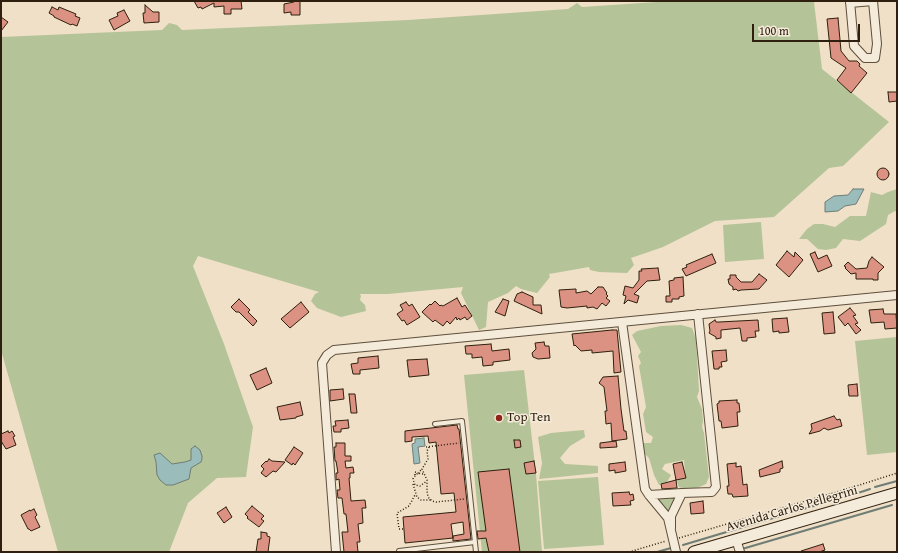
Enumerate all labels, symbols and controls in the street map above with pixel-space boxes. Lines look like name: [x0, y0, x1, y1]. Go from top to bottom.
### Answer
scale bar: [754, 16, 862, 42]
text: 100 m: [759, 22, 789, 39]
place label: Top Ten: [507, 410, 550, 426]
marker: Top Ten: [494, 413, 504, 423]
street label: Avenida Carlos Pellegrini: [724, 483, 860, 535]

